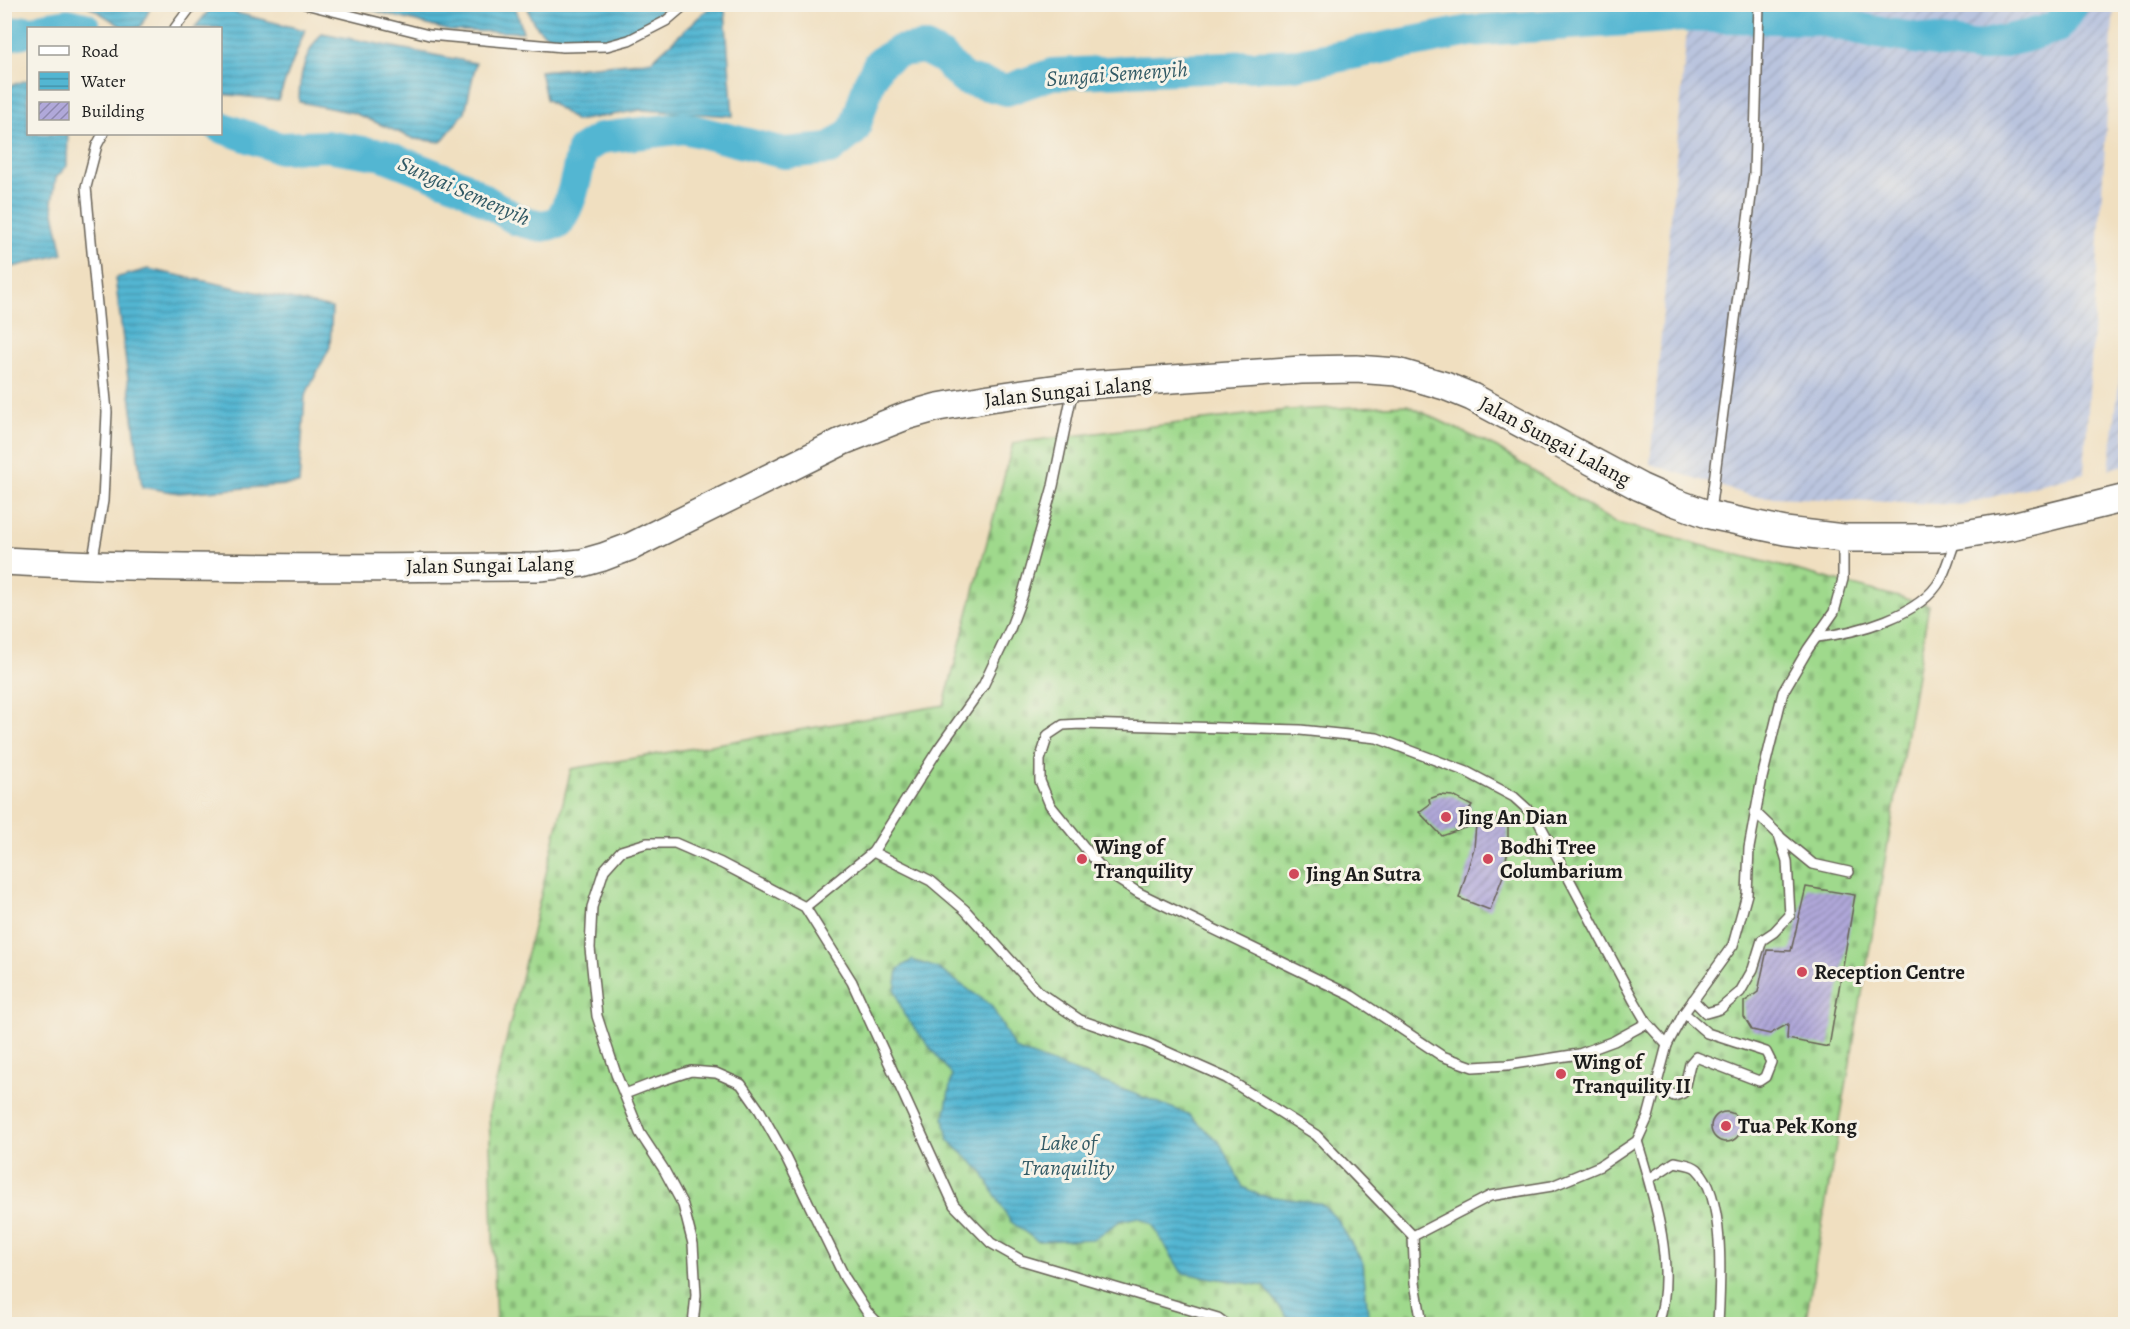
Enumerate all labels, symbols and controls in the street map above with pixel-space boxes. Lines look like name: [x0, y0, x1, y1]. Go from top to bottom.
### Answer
legend: [27, 27, 222, 135]
text: Road: [81, 39, 119, 63]
water label: Sungai Semenyih: [1045, 54, 1189, 94]
text: Water: [80, 69, 126, 93]
text: Building: [81, 99, 145, 123]
water label: Sungai Semenyih: [393, 148, 535, 234]
street label: Jalan Sungai Lalang: [983, 368, 1154, 414]
street label: Jalan Sungai Lalang: [1474, 389, 1636, 493]
street label: Jalan Sungai Lalang: [406, 550, 575, 580]
place label: Jing An Dian: [1458, 803, 1568, 831]
marker: Jing An Dian: [1439, 810, 1453, 824]
place label: Wing of Tranquility: [1093, 833, 1194, 885]
place label: Bodhi Tree Columbarium: [1500, 833, 1623, 885]
marker: Wing of Tranquility: [1075, 852, 1089, 866]
marker: Bodhi Tree Columbarium: [1481, 852, 1495, 866]
place label: Jing An Sutra: [1306, 860, 1422, 888]
marker: Jing An Sutra: [1287, 867, 1301, 881]
place label: Reception Centre: [1814, 958, 1965, 986]
marker: Reception Centre: [1795, 965, 1809, 979]
place label: Wing of Tranquility II: [1572, 1048, 1691, 1100]
marker: Wing of Tranquility II: [1554, 1067, 1568, 1081]
place label: Tua Pek Kong: [1738, 1112, 1857, 1140]
marker: Tua Pek Kong: [1719, 1119, 1733, 1133]
water label: Lake of Tranquility: [1022, 1128, 1115, 1183]

